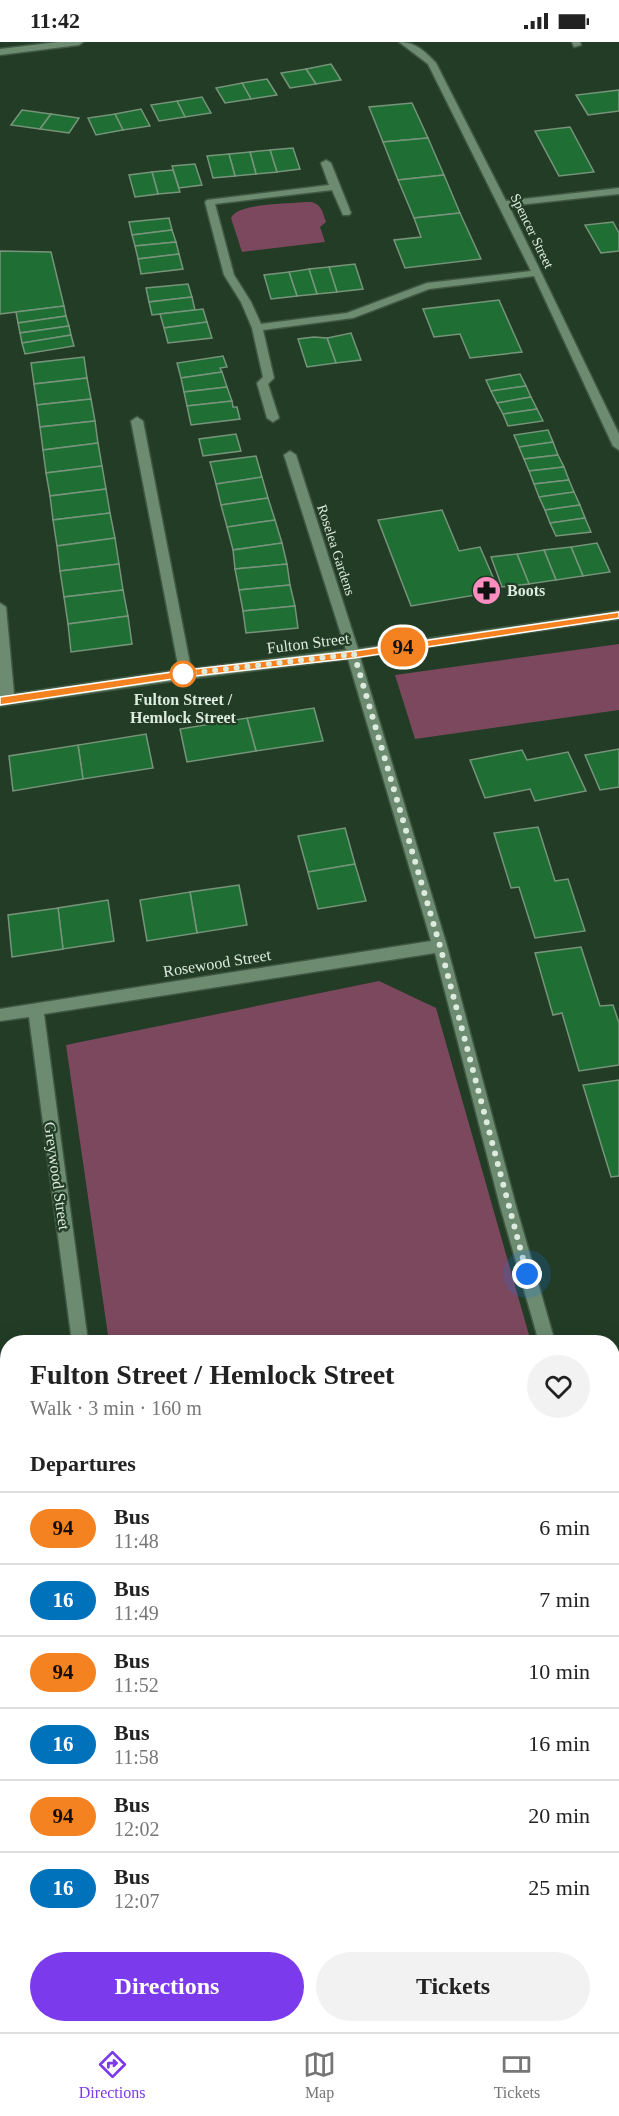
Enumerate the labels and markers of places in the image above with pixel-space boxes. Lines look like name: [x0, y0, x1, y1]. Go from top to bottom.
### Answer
pharmacy icon: Boots: [470, 574, 502, 606]
place label: Boots: [507, 582, 545, 599]
marker: Fulton Street / Hemlock Street: [170, 661, 196, 687]
place label: Fulton Street / Hemlock Street: [130, 691, 237, 726]

